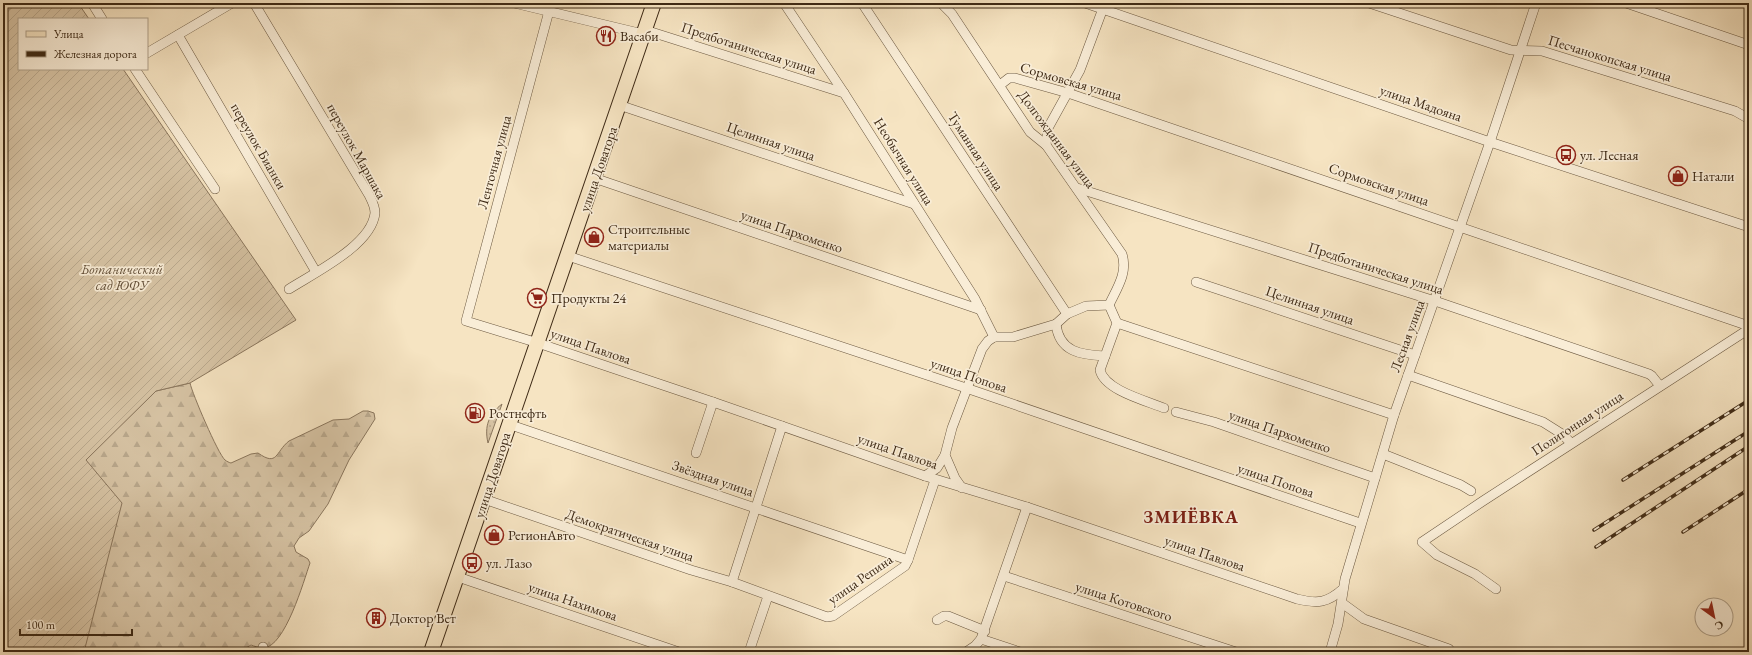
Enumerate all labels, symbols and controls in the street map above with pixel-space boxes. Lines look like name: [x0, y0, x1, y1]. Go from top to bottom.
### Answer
legend: [18, 18, 148, 70]
street label: Предботаническая улица: [679, 18, 819, 78]
restaurant icon: Васаби: [595, 25, 617, 47]
text: Улица: [53, 26, 84, 42]
place label: Васаби: [620, 27, 659, 45]
street label: Песчанокопская улица: [1546, 31, 1674, 85]
text: Железная дорога: [53, 46, 137, 62]
street label: Сормовская улица: [1018, 58, 1124, 104]
street label: улица Мадояна: [1378, 81, 1465, 126]
street label: Долгожданная улица: [1014, 86, 1100, 192]
street label: переулок Бианки: [227, 100, 291, 193]
street label: переулок Маршака: [323, 100, 391, 202]
street label: Туманная улица: [944, 108, 1008, 194]
street label: Ленточная улица: [473, 113, 515, 211]
street label: Необычная улица: [870, 114, 938, 208]
street label: Целинная улица: [724, 117, 818, 165]
street label: улица Доватора: [575, 124, 621, 214]
bus stop icon: ул. Лесная: [1555, 144, 1577, 166]
place label: ул. Лесная: [1580, 146, 1638, 164]
street label: Сормовская улица: [1326, 158, 1432, 210]
shop icon: Натали: [1667, 165, 1689, 187]
place label: Натали: [1692, 167, 1735, 185]
street label: улица Пархоменко: [739, 205, 845, 257]
place label: Строительные материалы: [608, 220, 690, 254]
shop icon: Строительные материалы: [583, 226, 605, 248]
street label: Предботаническая улица: [1306, 238, 1446, 298]
park label: Ботанический сад ЮФУ: [80, 260, 163, 294]
street label: Целинная улица: [1263, 281, 1357, 329]
supermarket icon: Продукты 24: [526, 287, 548, 309]
place label: Продукты 24: [551, 289, 626, 307]
street label: Лесная улица: [1386, 297, 1428, 375]
street label: улица Павлова: [549, 324, 634, 368]
street label: улица Попова: [928, 354, 1010, 397]
street label: Полигонная улица: [1528, 386, 1627, 459]
fuel station icon: Ростнефть: [464, 402, 486, 424]
place label: Ростнефть: [489, 404, 547, 422]
street label: улица Пархоменко: [1227, 405, 1333, 457]
street label: улица Доватора: [470, 429, 514, 520]
street label: улица Павлова: [856, 429, 941, 473]
street label: Звёздная улица: [670, 456, 756, 500]
street label: улица Попова: [1235, 459, 1317, 502]
street label: Демократическая улица: [564, 505, 697, 566]
district label: ЗМИЁВКА: [1143, 505, 1239, 528]
shop icon: РегионАвто: [483, 524, 505, 546]
place label: РегионАвто: [508, 526, 575, 544]
street label: улица Павлова: [1163, 531, 1248, 575]
street label: улица Репина: [824, 550, 896, 608]
bus stop icon: ул. Лазо: [461, 552, 483, 574]
place label: ул. Лазо: [486, 554, 532, 572]
street label: улица Нахимова: [526, 577, 620, 625]
street label: улица Котовского: [1073, 577, 1175, 625]
north arrow: [1694, 597, 1734, 637]
building icon: Доктор Вет: [365, 607, 387, 629]
place label: Доктор Вет: [390, 609, 456, 627]
scale bar: [20, 611, 132, 637]
text: 100 m: [26, 617, 56, 633]
text: С: [1712, 617, 1727, 633]

